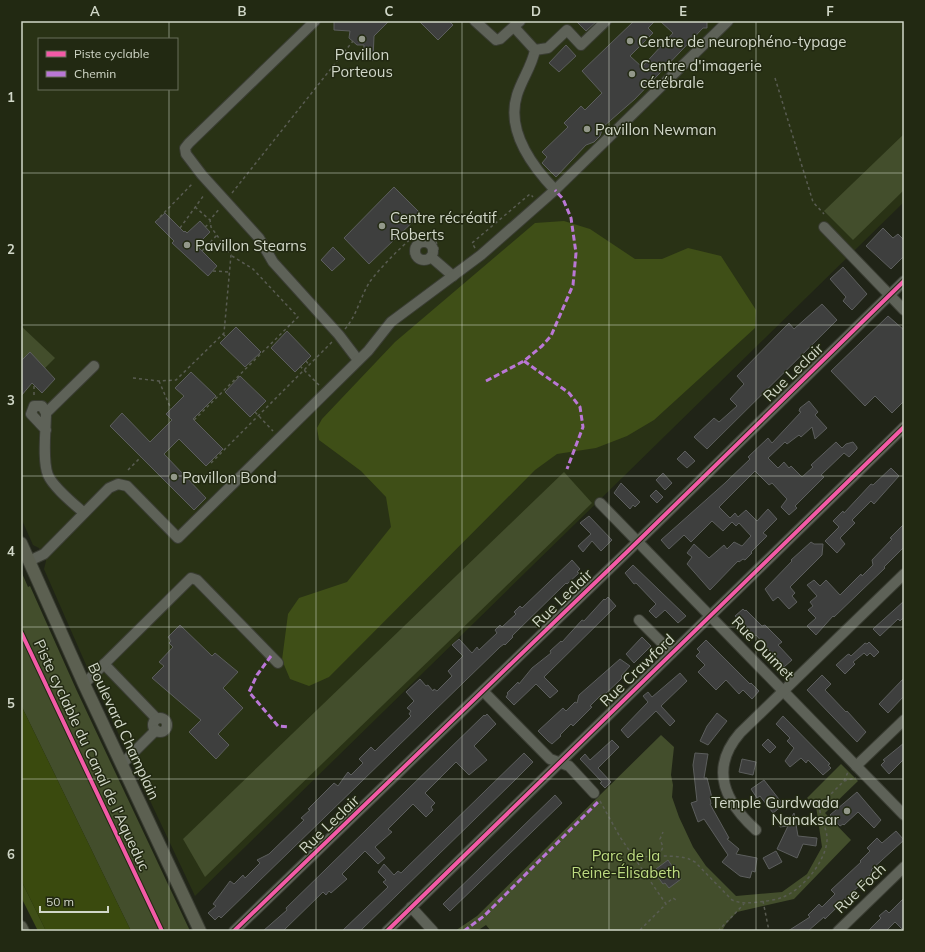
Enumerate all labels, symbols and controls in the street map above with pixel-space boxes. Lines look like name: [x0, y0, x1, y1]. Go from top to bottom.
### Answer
text: A: [90, 3, 100, 19]
text: B: [238, 3, 247, 19]
text: C: [385, 3, 394, 19]
text: D: [531, 3, 541, 19]
text: E: [679, 3, 687, 19]
text: F: [826, 3, 834, 19]
place label: Centre de neurophéno-typage: [638, 32, 846, 51]
marker: Pavillon Porteous: [357, 34, 367, 44]
marker: Centre de neurophéno-typage: [625, 36, 635, 46]
legend: [38, 38, 178, 90]
place label: Pavillon Porteous: [331, 45, 393, 81]
text: Piste cyclable: [74, 46, 149, 61]
place label: Centre d'imagerie cérébrale: [640, 56, 762, 92]
text: Chemin: [74, 66, 116, 81]
marker: Centre d'imagerie cérébrale: [627, 69, 637, 79]
text: 1: [7, 89, 15, 105]
place label: Pavillon Newman: [595, 120, 717, 139]
marker: Pavillon Newman: [582, 124, 592, 134]
place label: Centre récréatif Roberts: [390, 208, 498, 244]
marker: Centre récréatif Roberts: [377, 221, 387, 231]
place label: Pavillon Stearns: [195, 236, 307, 255]
marker: Pavillon Stearns: [182, 240, 192, 250]
text: 2: [7, 241, 15, 257]
street label: Rue Leclair: [759, 338, 827, 405]
text: 3: [7, 392, 15, 408]
place label: Pavillon Bond: [182, 468, 277, 487]
marker: Pavillon Bond: [169, 472, 179, 482]
text: 4: [7, 543, 15, 559]
street label: Rue Leclair: [528, 564, 596, 631]
street label: Rue Ouimet: [728, 612, 798, 684]
street label: Rue Crawford: [596, 630, 678, 710]
street label: Piste cyclable du Canal de l'Aqueduc: [30, 636, 154, 874]
street label: Boulevard Champlain: [84, 659, 164, 803]
text: 5: [7, 695, 15, 711]
street label: Rue Leclair: [295, 790, 363, 857]
place label: Temple Gurdwada Nanaksar: [711, 793, 840, 829]
marker: Temple Gurdwada Nanaksar: [842, 806, 852, 816]
text: 6: [7, 846, 15, 862]
park label: Parc de la Reine-Élisabeth: [571, 846, 681, 882]
street label: Rue Foch: [830, 859, 890, 917]
scale bar: [40, 888, 108, 914]
text: 50 m: [46, 894, 74, 909]

